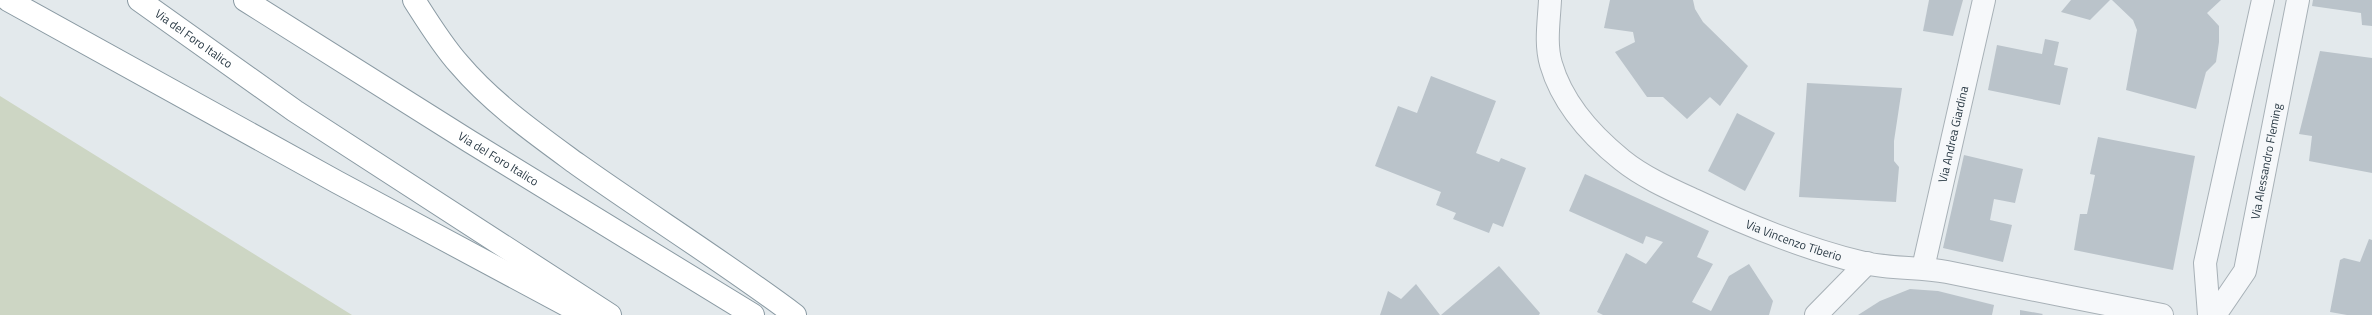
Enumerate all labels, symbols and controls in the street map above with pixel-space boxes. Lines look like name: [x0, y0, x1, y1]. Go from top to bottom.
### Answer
street label: Via del Foro Italico: [151, 4, 237, 73]
street label: Via Andrea Giardina: [1933, 84, 1973, 184]
street label: Via Alessandro Fleming: [2245, 102, 2287, 221]
street label: Via del Foro Italico: [454, 126, 543, 191]
street label: Via Vincenzo Tiberio: [1743, 214, 1844, 266]

